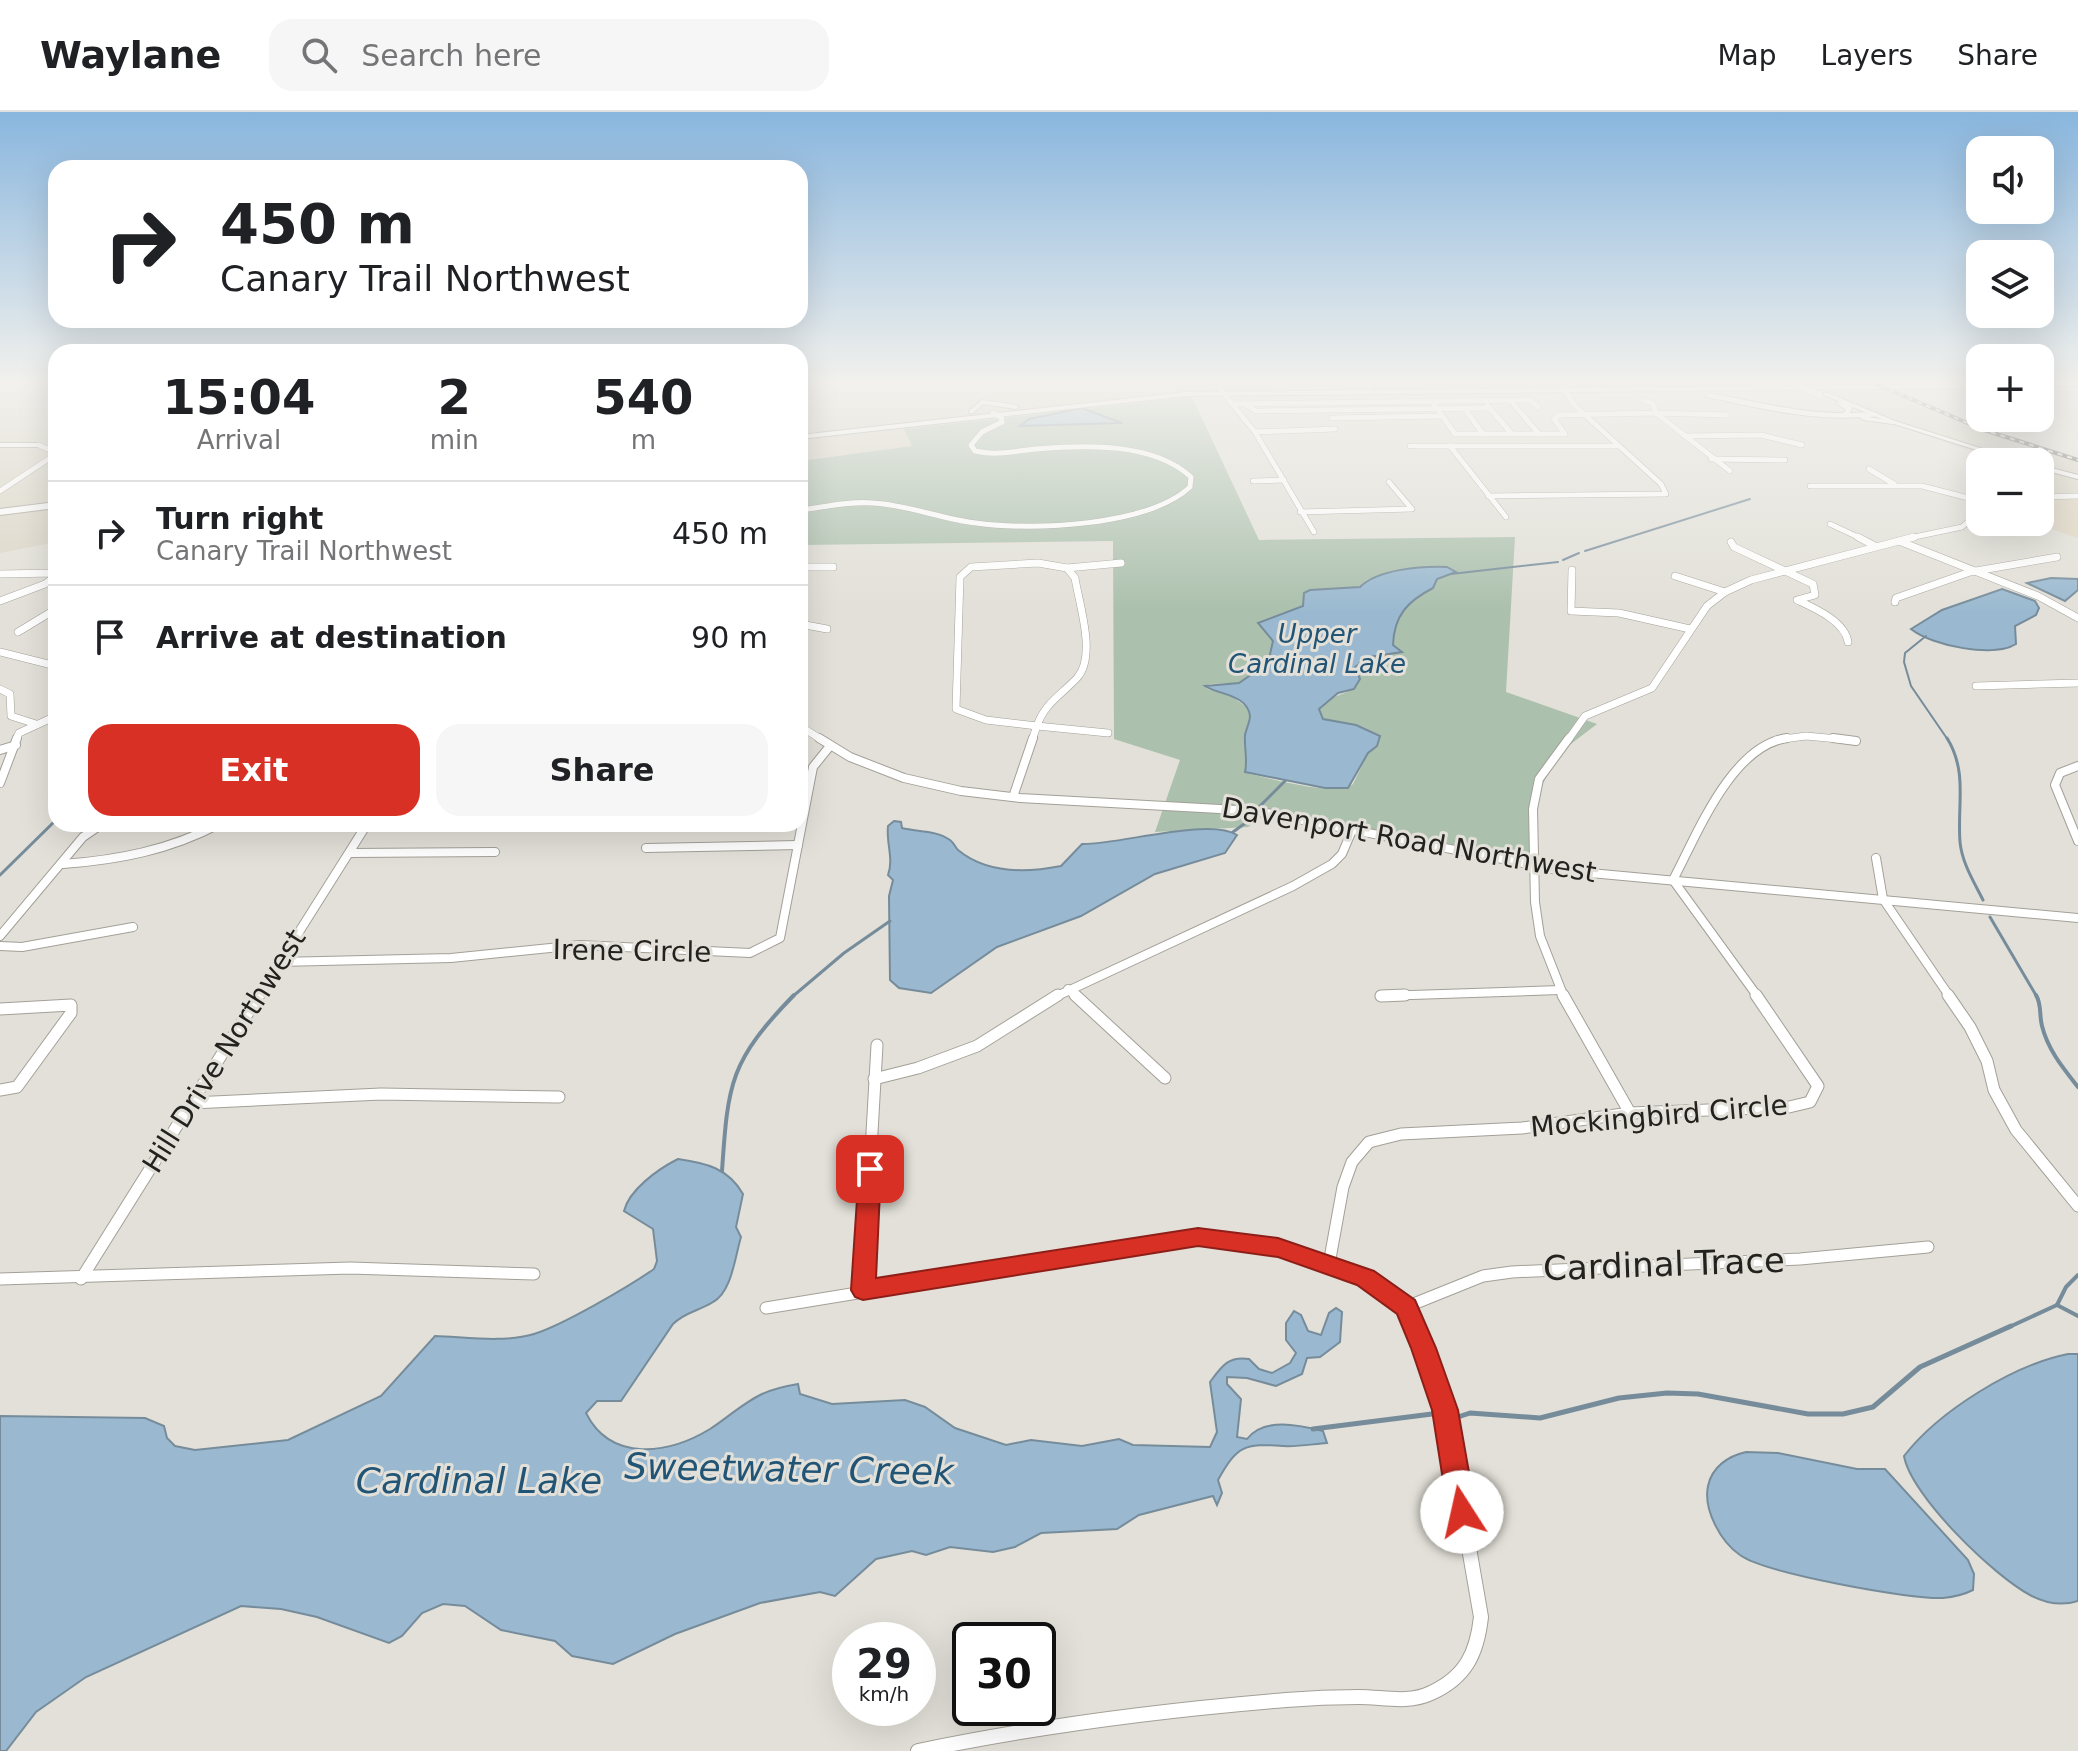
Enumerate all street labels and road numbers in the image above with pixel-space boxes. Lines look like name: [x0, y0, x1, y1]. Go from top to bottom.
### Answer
street label: Davenport Road Northwest: [1219, 791, 1599, 889]
street label: Hill Drive Northwest: [136, 923, 312, 1179]
street label: Irene Circle: [552, 933, 712, 969]
street label: Mockingbird Circle: [1529, 1088, 1789, 1144]
street label: Cardinal Trace: [1542, 1240, 1786, 1288]

